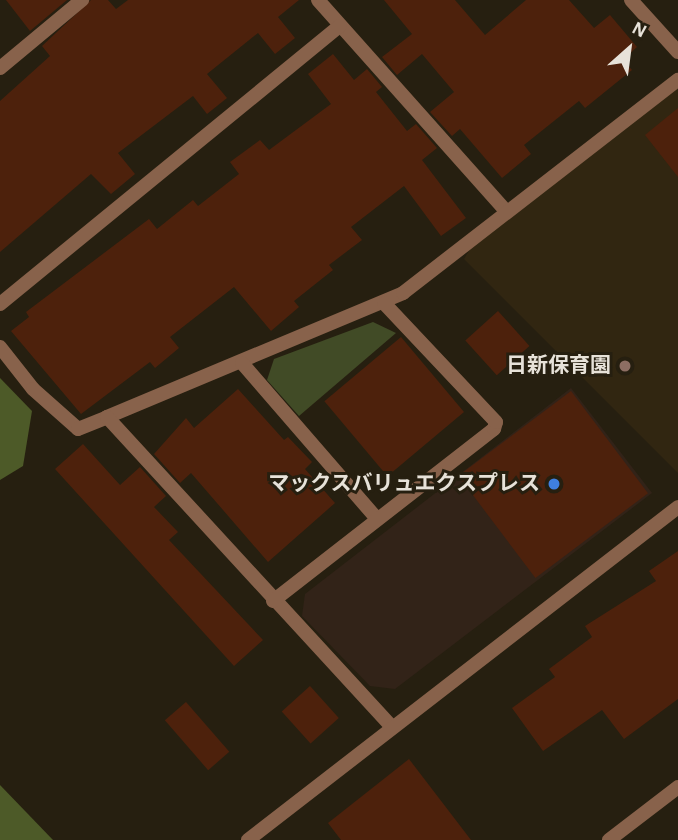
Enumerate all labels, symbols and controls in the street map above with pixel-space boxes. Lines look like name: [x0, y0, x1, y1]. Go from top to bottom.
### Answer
north arrow: [594, 14, 664, 84]
text: N: [629, 19, 649, 42]
place label: 日新保育園: [506, 353, 611, 379]
marker: 日新保育園: [617, 358, 633, 374]
place label: マックスバリュエクスプレス: [267, 471, 540, 497]
marker: マックスバリュエクスプレス: [546, 476, 562, 492]

